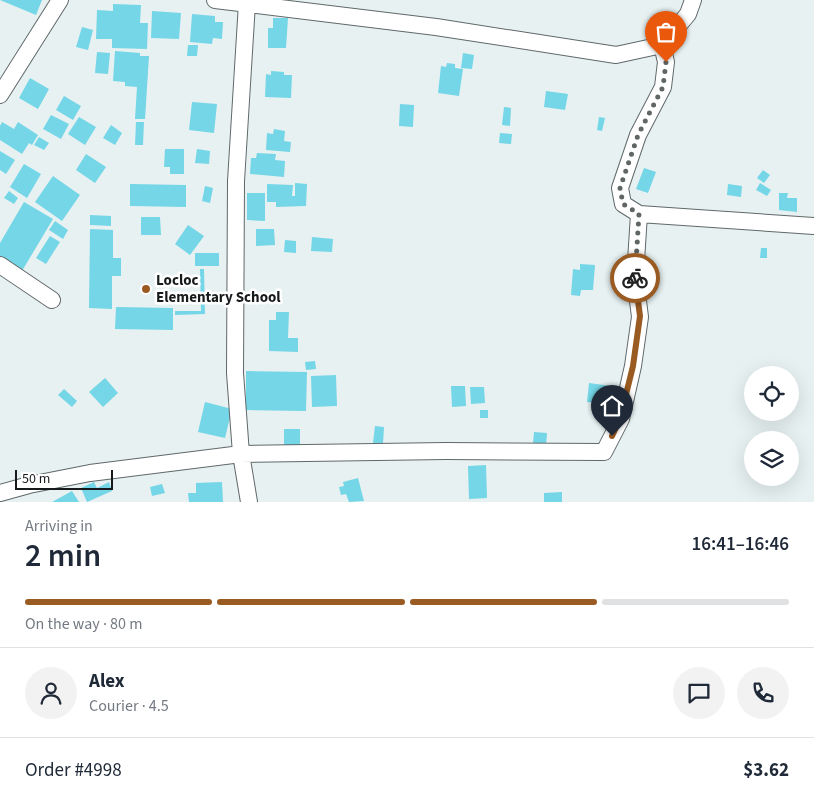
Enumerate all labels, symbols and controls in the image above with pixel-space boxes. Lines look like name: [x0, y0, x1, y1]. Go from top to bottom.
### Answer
pin: [645, 11, 687, 62]
icon: bag: [652, 18, 680, 46]
courier: [610, 253, 660, 303]
icon: bike: [621, 264, 649, 292]
place label: Locloc Elementary School: [156, 270, 281, 308]
marker: Locloc Elementary School: [140, 283, 152, 295]
map controls: [744, 366, 799, 486]
button: locate: [744, 366, 799, 421]
pin: [591, 385, 633, 436]
icon: home: [598, 392, 626, 420]
button: layers: [744, 431, 799, 486]
scale bar: [15, 467, 112, 490]
text: 50 m: [22, 469, 50, 489]
text: Arriving in: [25, 515, 93, 537]
text: 16:41–16:46: [691, 531, 789, 558]
text: 2 min: [25, 533, 101, 579]
text: On the way · 80 m: [25, 613, 142, 635]
button: person: [25, 667, 77, 719]
button: chat: [673, 667, 725, 719]
button: phone: [737, 667, 789, 719]
text: Alex: [89, 668, 125, 695]
text: Courier · 4.5: [89, 695, 169, 717]
text: Order #4998: [25, 757, 122, 784]
text: $3.62: [743, 757, 789, 784]

